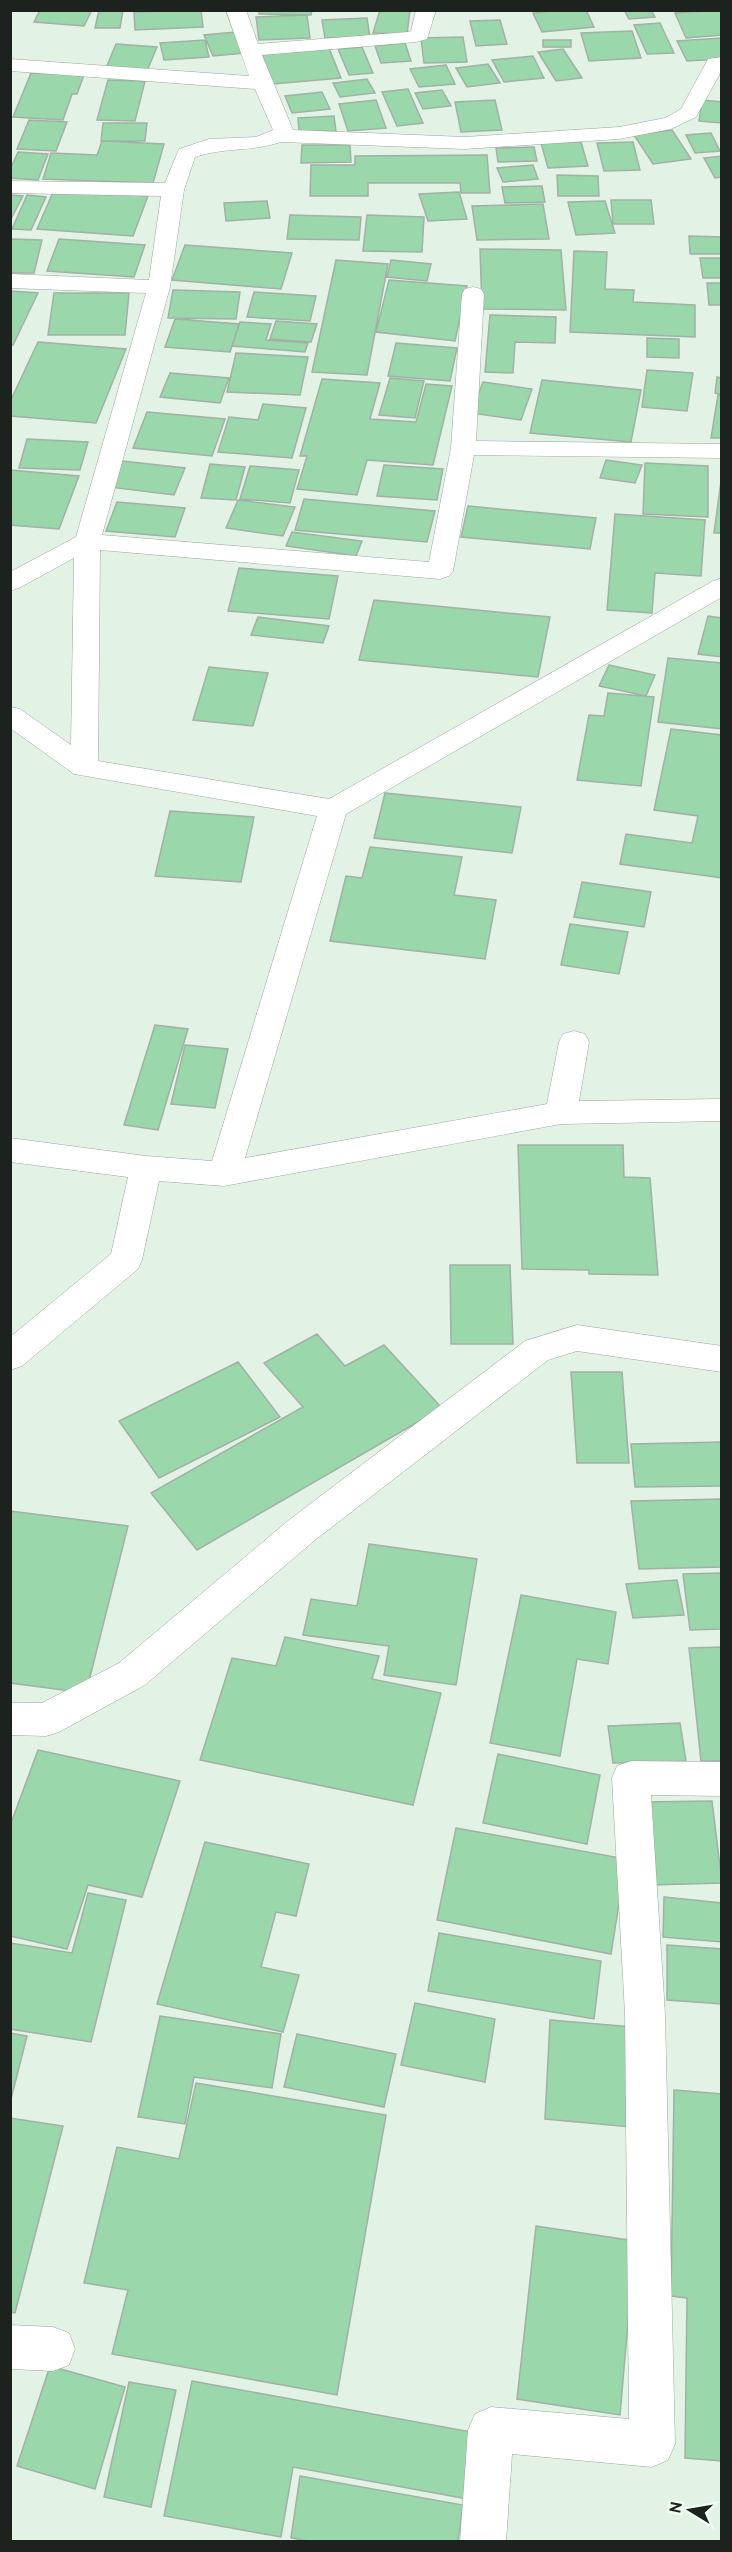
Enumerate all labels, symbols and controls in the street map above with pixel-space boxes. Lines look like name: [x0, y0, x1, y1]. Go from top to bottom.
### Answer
north arrow: [660, 2480, 720, 2540]
text: N: [666, 2500, 688, 2515]

